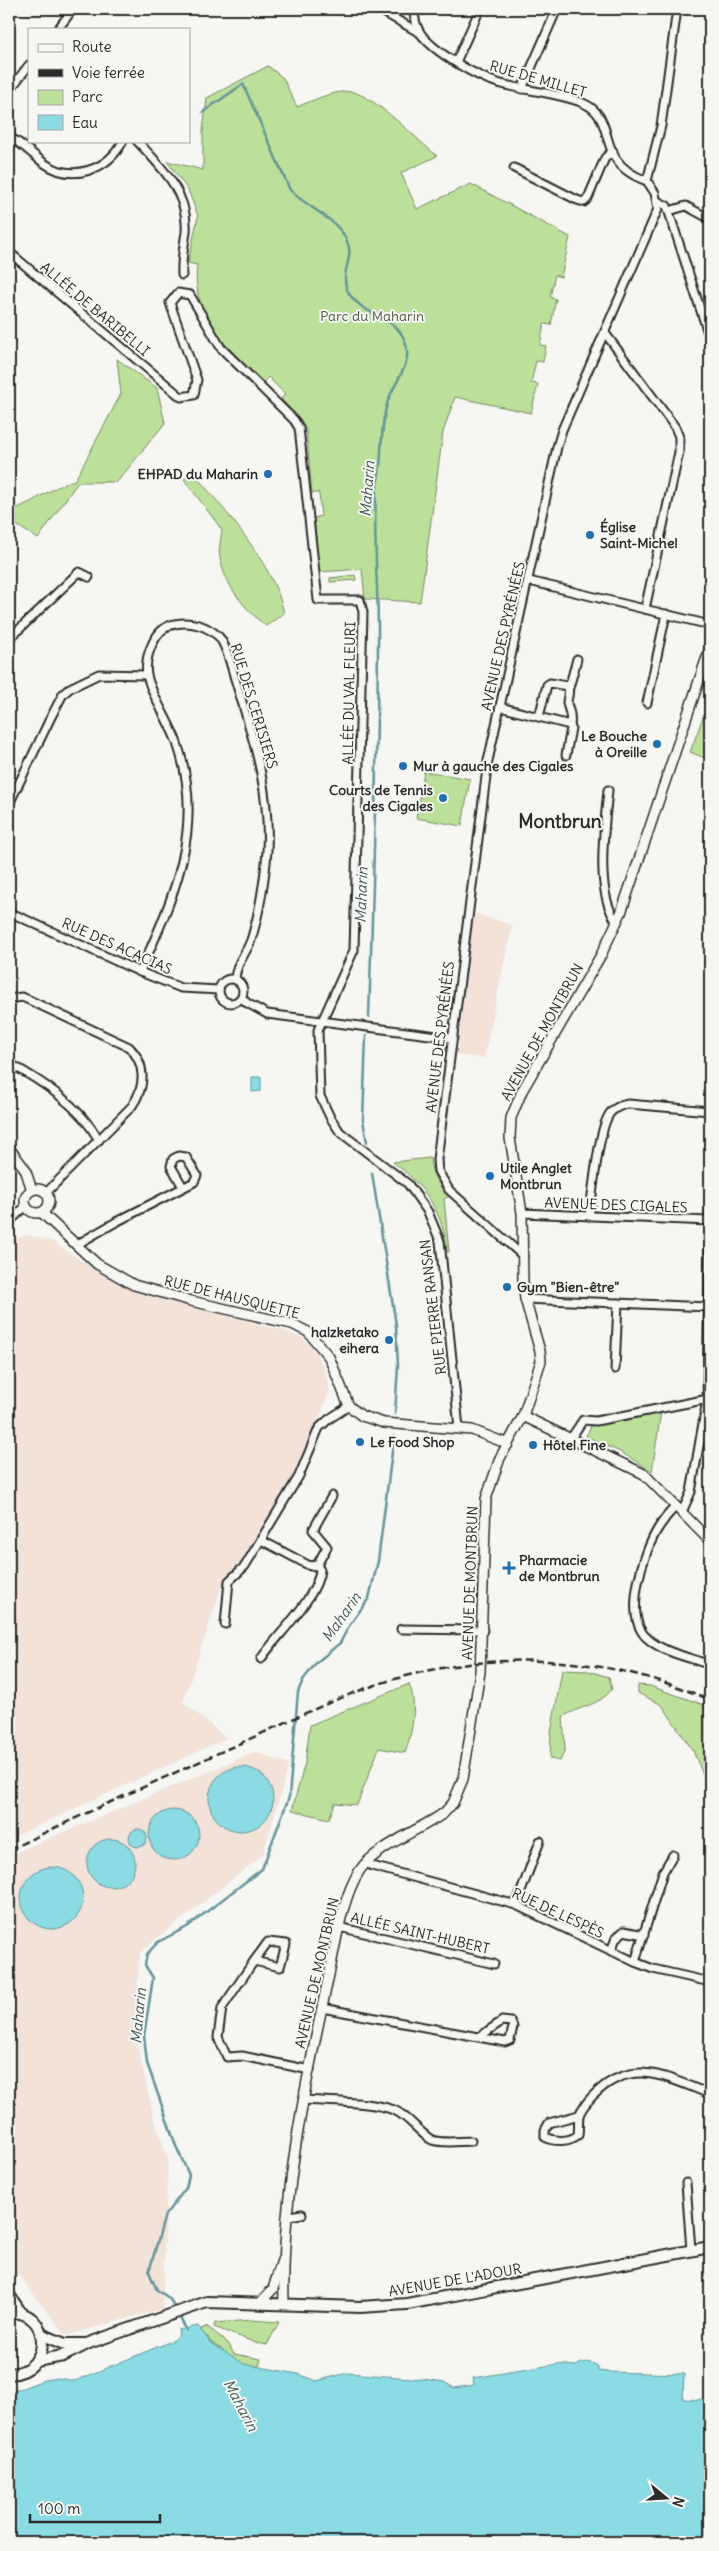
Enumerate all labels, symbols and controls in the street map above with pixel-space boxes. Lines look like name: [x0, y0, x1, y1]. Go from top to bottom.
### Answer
legend: [28, 28, 190, 142]
text: Route: [72, 37, 112, 56]
street label: RUE DE MILLET: [488, 57, 588, 101]
text: Voie ferrée: [72, 63, 145, 82]
text: Parc: [72, 87, 103, 106]
text: Eau: [72, 113, 98, 132]
street label: ALLÉE DE BARIBELLI: [37, 258, 153, 360]
park label: Parc du Maharin: [320, 307, 424, 325]
water label: Maharin: [356, 460, 378, 518]
place label: EHPAD du Maharin: [138, 465, 258, 483]
marker: EHPAD du Maharin: [262, 468, 274, 480]
place label: Église Saint-Michel: [600, 518, 678, 552]
marker: Église Saint-Michel: [584, 529, 596, 541]
street label: AVENUE DES PYRÉNÉES: [477, 559, 529, 712]
street label: ALLÉE DU VAL FLEURI: [339, 621, 359, 765]
street label: RUE DES CERISIERS: [226, 641, 282, 771]
place label: Le Bouche à Oreille: [581, 727, 647, 761]
marker: Le Bouche à Oreille: [651, 738, 663, 750]
place label: Mur à gauche des Cigales: [413, 757, 574, 775]
marker: Mur à gauche des Cigales: [397, 760, 409, 772]
place label: Courts de Tennis des Cigales: [329, 781, 434, 815]
marker: Courts de Tennis des Cigales: [437, 792, 449, 804]
district label: Montbrun: [518, 809, 602, 833]
water label: Maharin: [351, 866, 371, 923]
street label: RUE DES ACACIAS: [59, 914, 175, 978]
street label: AVENUE DES PYRÉNÉES: [422, 960, 458, 1114]
street label: AVENUE DE MONTBRUN: [497, 960, 587, 1104]
place label: Utile Anglet Montbrun: [500, 1159, 572, 1193]
marker: Utile Anglet Montbrun: [484, 1170, 496, 1182]
street label: AVENUE DES CIGALES: [544, 1194, 688, 1217]
street label: RUE PIERRE RANSAN: [416, 1238, 450, 1376]
street label: RUE DE HAUSQUETTE: [162, 1271, 302, 1323]
place label: Gym "Bien-être": [517, 1278, 619, 1296]
marker: Gym "Bien-être": [501, 1281, 513, 1293]
place label: halzketako eihera: [311, 1323, 379, 1357]
marker: halzketako eihera: [383, 1334, 395, 1346]
place label: Le Food Shop: [370, 1433, 454, 1451]
marker: Le Food Shop: [354, 1436, 366, 1448]
place label: Hôtel Fine: [543, 1436, 607, 1454]
marker: Hôtel Fine: [527, 1439, 539, 1451]
street label: AVENUE DE MONTBRUN: [458, 1506, 482, 1660]
place label: Pharmacie de Montbrun: [519, 1551, 600, 1585]
marker: Pharmacie de Montbrun: [503, 1562, 515, 1574]
water label: Maharin: [317, 1588, 365, 1645]
street label: RUE DE LESPÈS: [509, 1884, 607, 1942]
street label: AVENUE DE MONTBRUN: [291, 1896, 343, 2050]
street label: ALLÉE SAINT-HUBERT: [349, 1908, 491, 1958]
water label: Maharin: [126, 1987, 150, 2045]
street label: AVENUE DE L'ADOUR: [387, 2259, 523, 2301]
water label: Maharin: [219, 2376, 263, 2434]
north arrow: [642, 2474, 692, 2524]
scale bar: [30, 2491, 160, 2523]
text: N: [668, 2495, 688, 2509]
text: 100 m: [38, 2499, 80, 2518]

